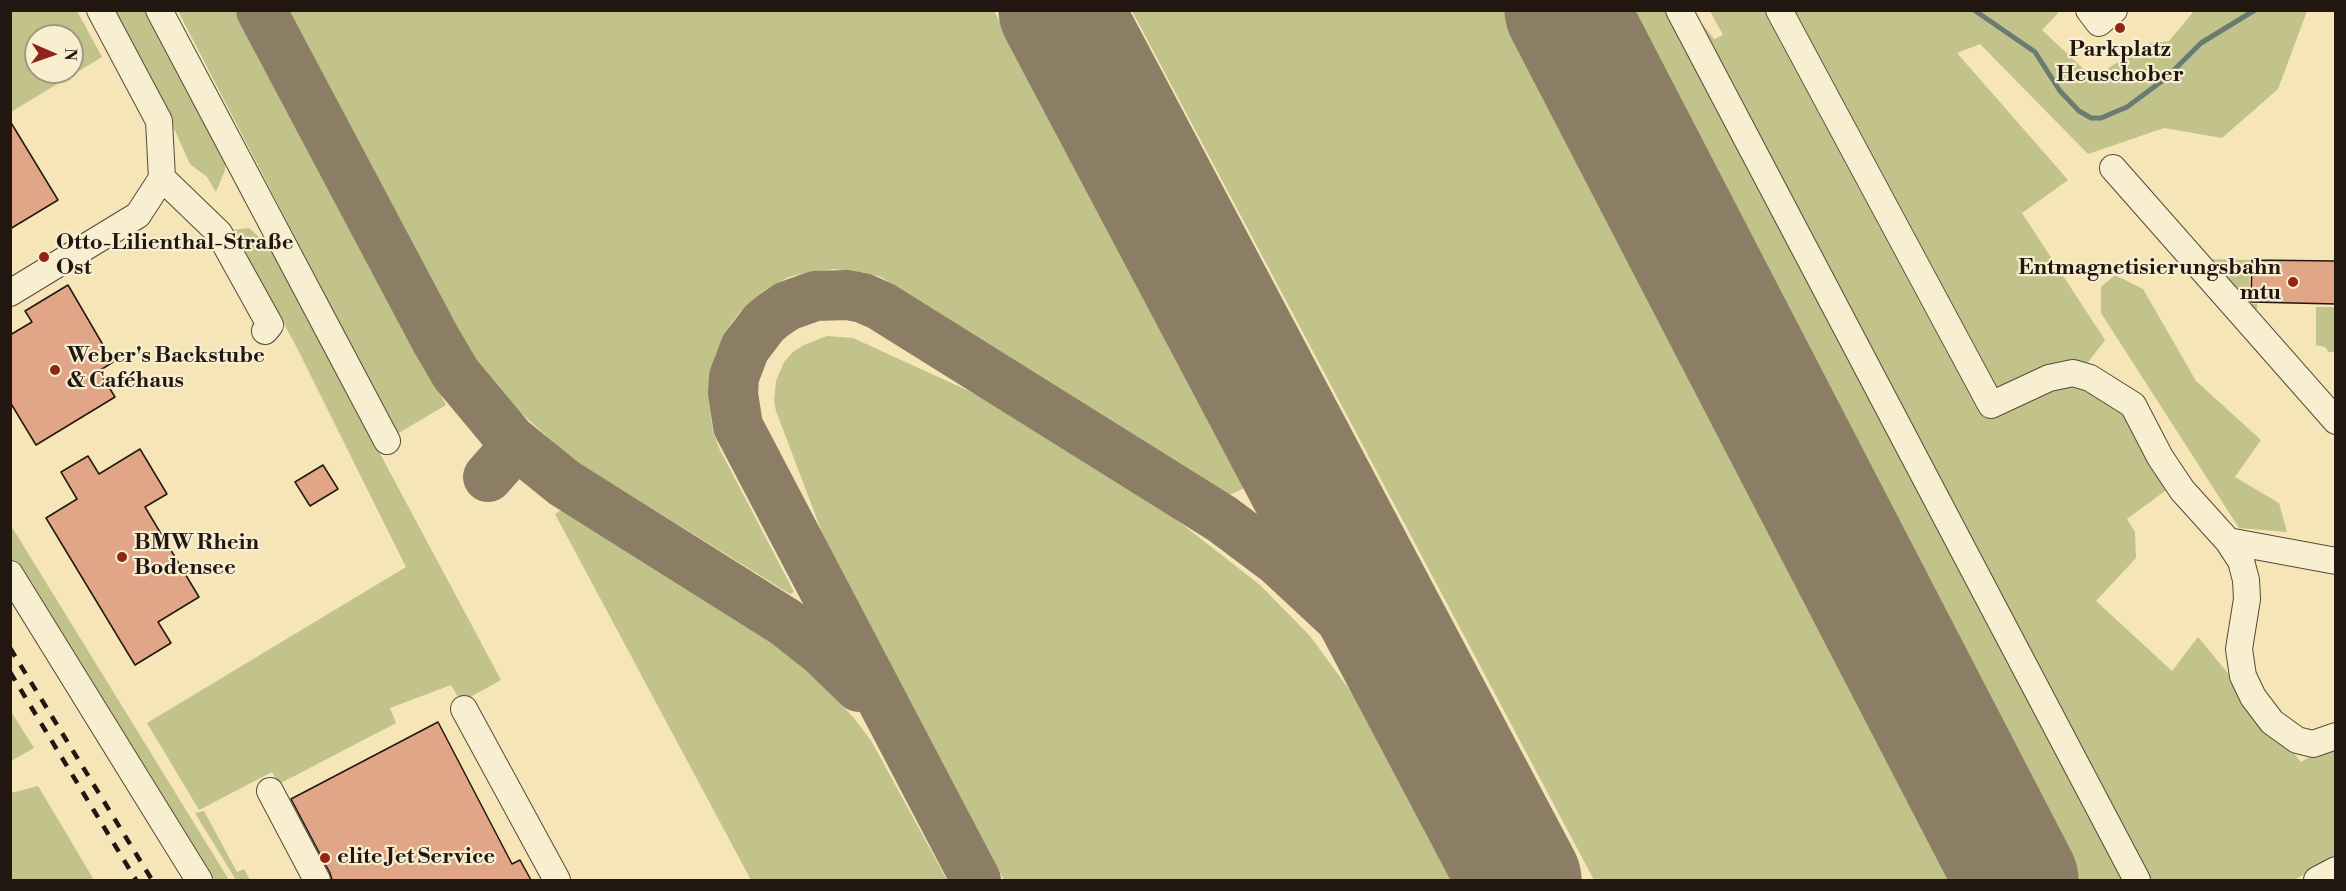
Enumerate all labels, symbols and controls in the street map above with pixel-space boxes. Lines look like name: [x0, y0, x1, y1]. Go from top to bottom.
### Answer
marker: Parkplatz Heuschober: [2113, 21, 2127, 35]
north arrow: [24, 24, 84, 84]
place label: Parkplatz Heuschober: [2056, 38, 2184, 90]
text: N: [60, 48, 80, 61]
place label: Otto-Lilienthal-Straße Ost: [56, 231, 294, 282]
marker: Otto-Lilienthal-Straße Ost: [37, 250, 51, 264]
place label: Entmagnetisierungsbahn mtu: [2018, 256, 2281, 308]
marker: Entmagnetisierungsbahn mtu: [2286, 275, 2300, 289]
place label: Weber's Backstube & Caféhaus: [67, 344, 265, 396]
marker: Weber's Backstube & Caféhaus: [48, 363, 62, 377]
place label: BMW Rhein Bodensee: [134, 531, 259, 582]
marker: BMW Rhein Bodensee: [115, 550, 129, 564]
place label: elite Jet Service: [337, 845, 495, 871]
marker: elite Jet Service: [318, 851, 332, 865]

